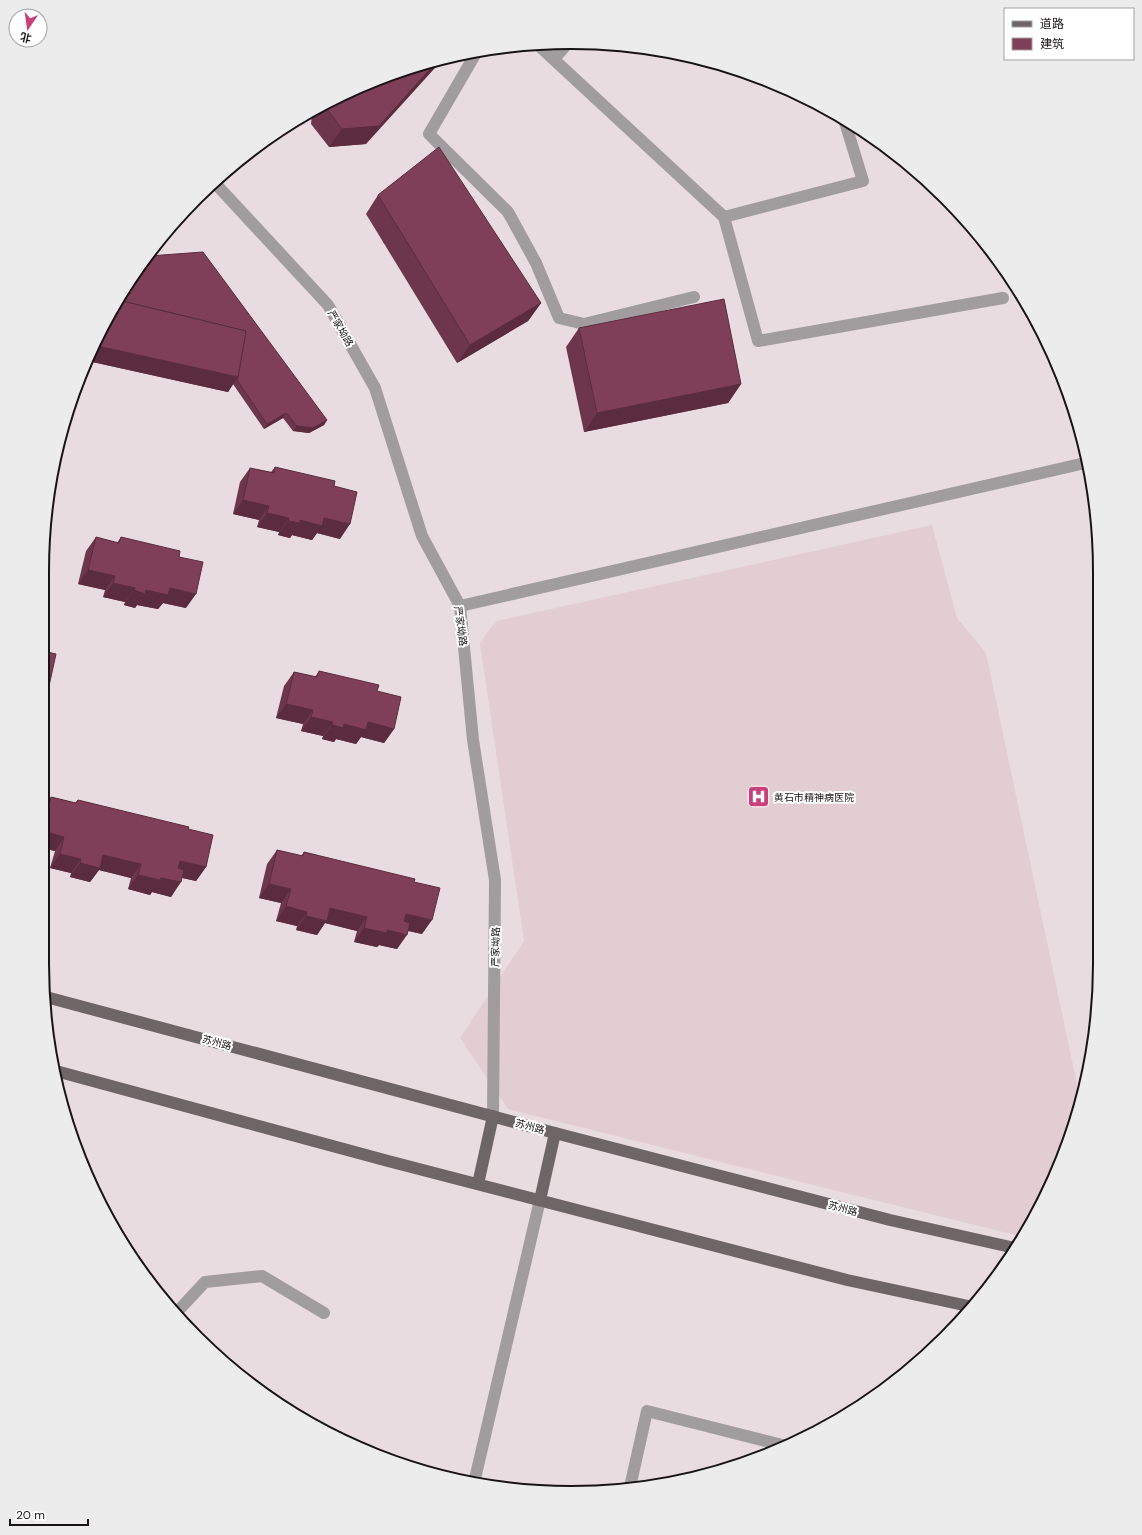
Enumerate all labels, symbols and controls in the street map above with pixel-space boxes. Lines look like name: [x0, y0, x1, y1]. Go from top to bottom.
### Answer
north arrow: [8, 8, 48, 48]
legend: [1004, 8, 1134, 60]
text: 道路: [1040, 16, 1064, 32]
text: 北: [19, 30, 33, 46]
text: 建筑: [1040, 36, 1064, 52]
street label: 严家坳路: [325, 308, 356, 349]
street label: 严家坳路: [451, 605, 470, 647]
hospital icon: 黄石市精神病医院: [746, 784, 772, 810]
place label: 黄石市精神病医院: [774, 791, 854, 804]
street label: 严家坳路: [489, 927, 502, 967]
street label: 苏州路: [201, 1032, 233, 1053]
street label: 苏州路: [514, 1116, 546, 1137]
street label: 苏州路: [827, 1198, 859, 1219]
scale bar: [10, 1501, 88, 1527]
text: 20 m: [16, 1507, 45, 1523]

